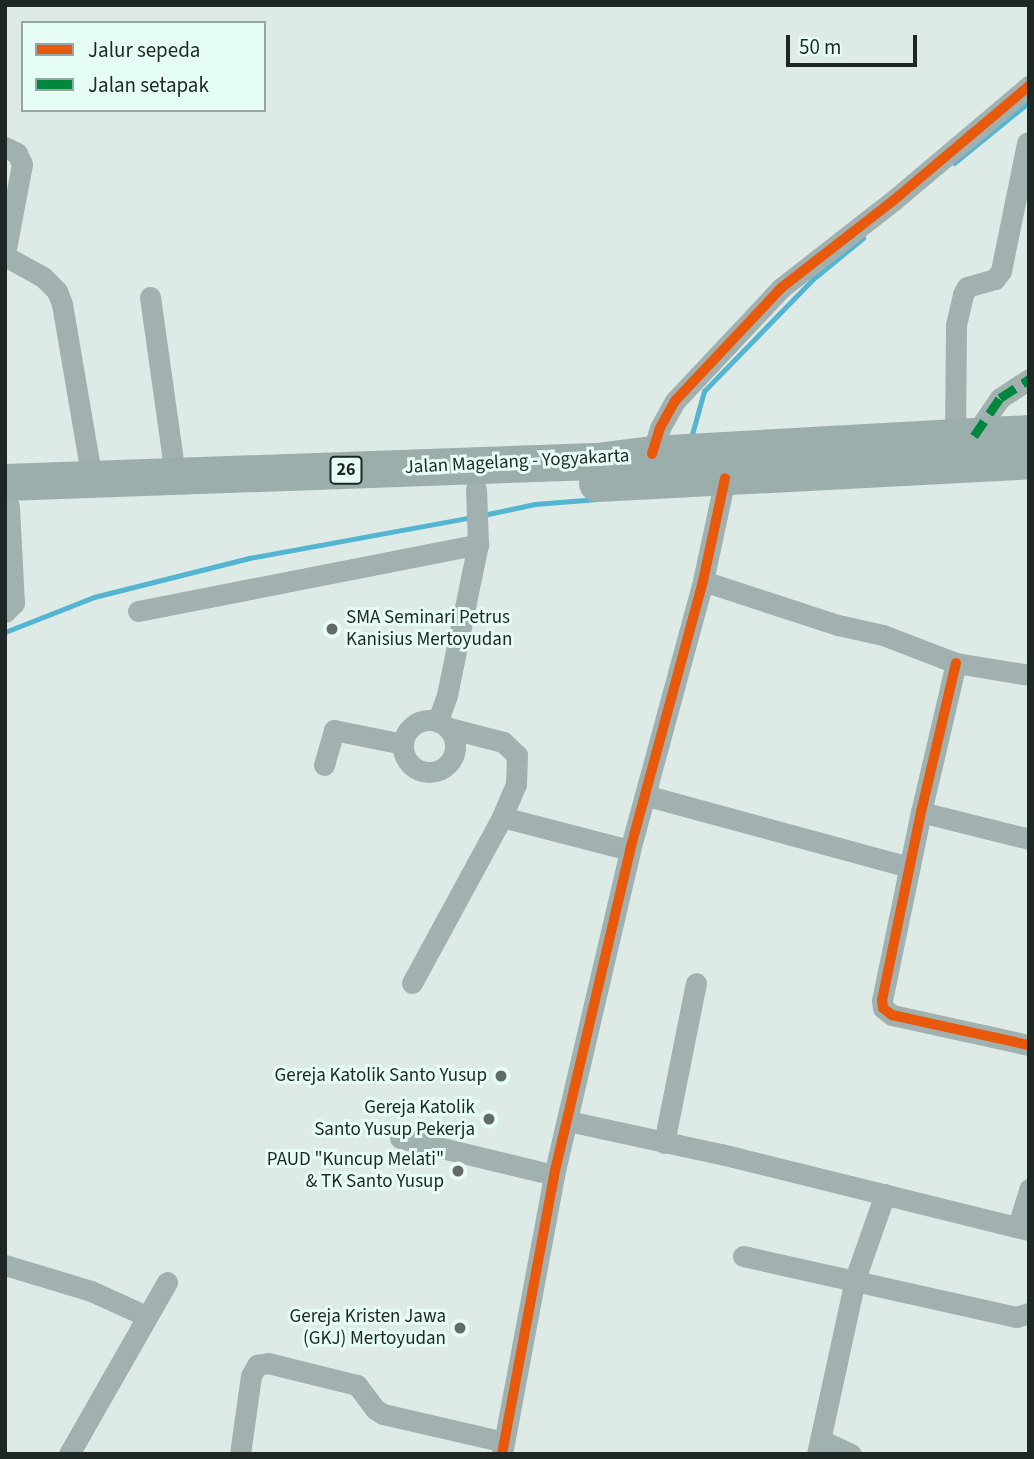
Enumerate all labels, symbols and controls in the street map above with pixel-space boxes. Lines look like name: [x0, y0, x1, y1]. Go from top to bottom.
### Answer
legend: [21, 21, 266, 112]
scale bar: [789, 21, 920, 65]
text: 50 m: [799, 32, 841, 62]
text: Jalur sepeda: [88, 35, 200, 65]
text: Jalan setapak: [88, 70, 209, 100]
street label: Jalan Magelang - Yogyakarta: [404, 445, 630, 479]
road number: 26: [328, 456, 364, 484]
place label: SMA Seminari Petrus Kanisius Mertoyudan: [346, 607, 512, 651]
marker: SMA Seminari Petrus Kanisius Mertoyudan: [324, 621, 340, 637]
place label: Gereja Katolik Santo Yusup: [274, 1065, 487, 1087]
marker: Gereja Katolik Santo Yusup: [493, 1068, 509, 1084]
place label: Gereja Katolik Santo Yusup Pekerja: [314, 1097, 475, 1141]
marker: Gereja Katolik Santo Yusup Pekerja: [481, 1111, 497, 1127]
place label: PAUD "Kuncup Melati" & TK Santo Yusup: [267, 1149, 444, 1193]
marker: PAUD "Kuncup Melati" & TK Santo Yusup: [450, 1163, 466, 1179]
place label: Gereja Kristen Jawa (GKJ) Mertoyudan: [290, 1306, 446, 1350]
marker: Gereja Kristen Jawa (GKJ) Mertoyudan: [452, 1320, 468, 1336]

